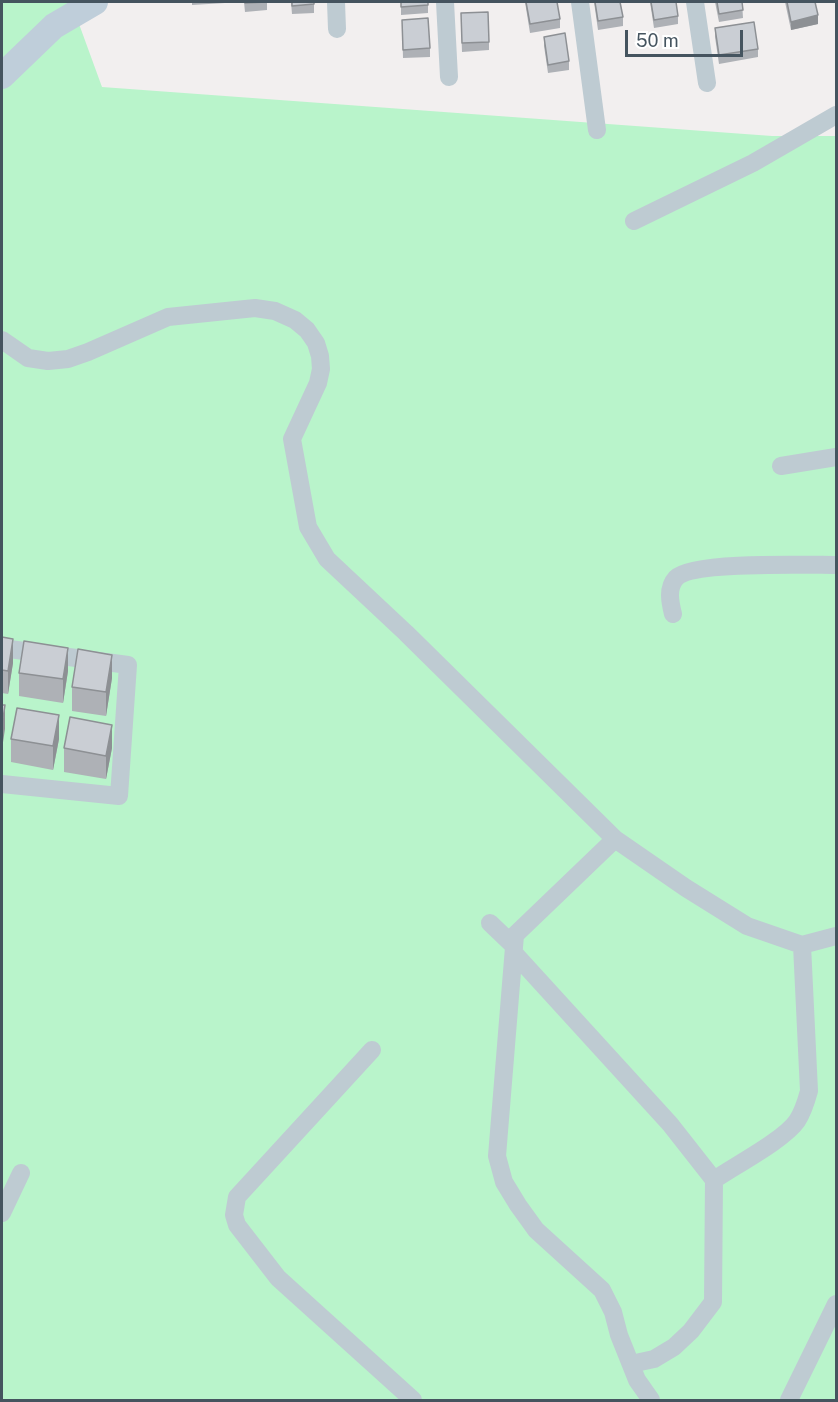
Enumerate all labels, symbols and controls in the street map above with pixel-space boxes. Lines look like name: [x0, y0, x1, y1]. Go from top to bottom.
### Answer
scale bar: [628, 18, 746, 56]
text: 50 m: [636, 30, 679, 51]

